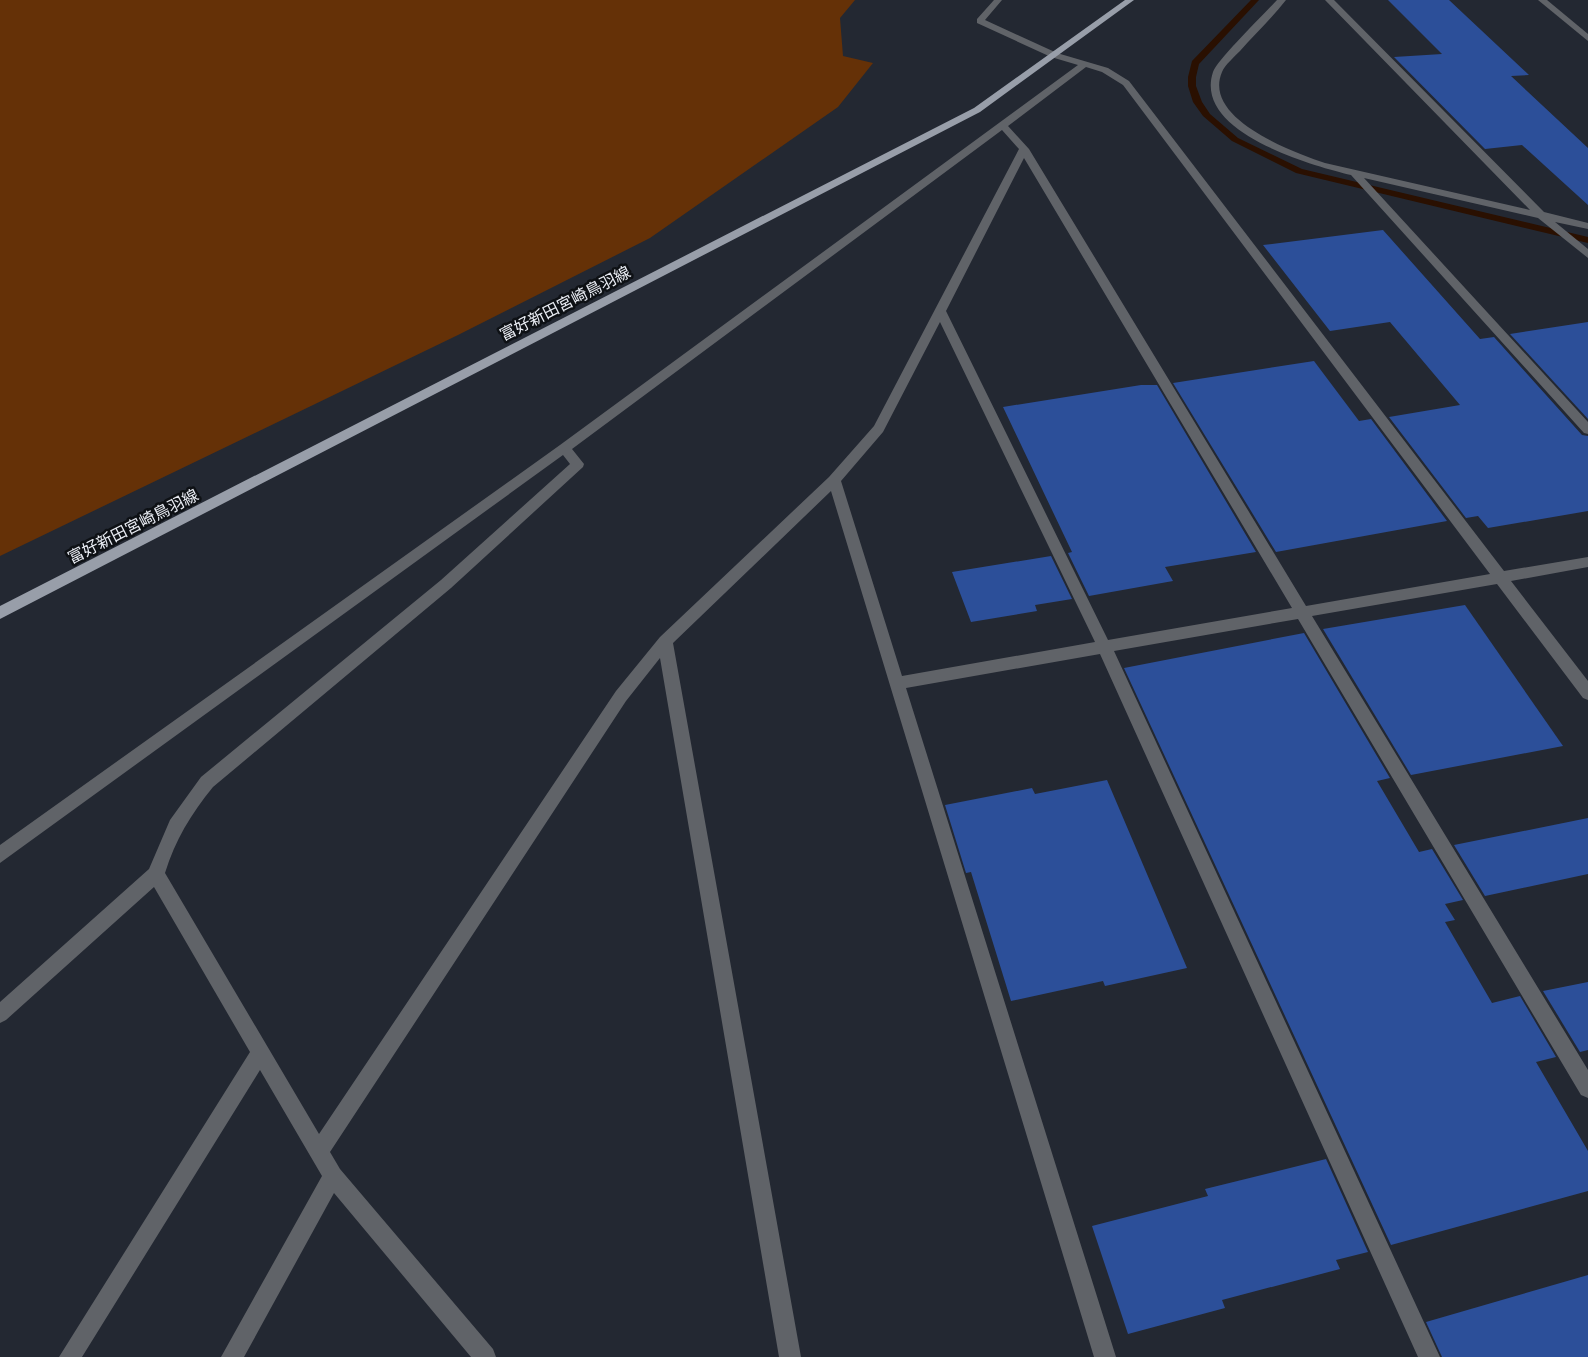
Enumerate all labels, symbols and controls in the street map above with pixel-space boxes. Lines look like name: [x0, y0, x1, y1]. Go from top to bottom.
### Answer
street label: 富好新田宮崎鳥羽線: [496, 261, 634, 345]
street label: 富好新田宮崎鳥羽線: [64, 484, 202, 568]

